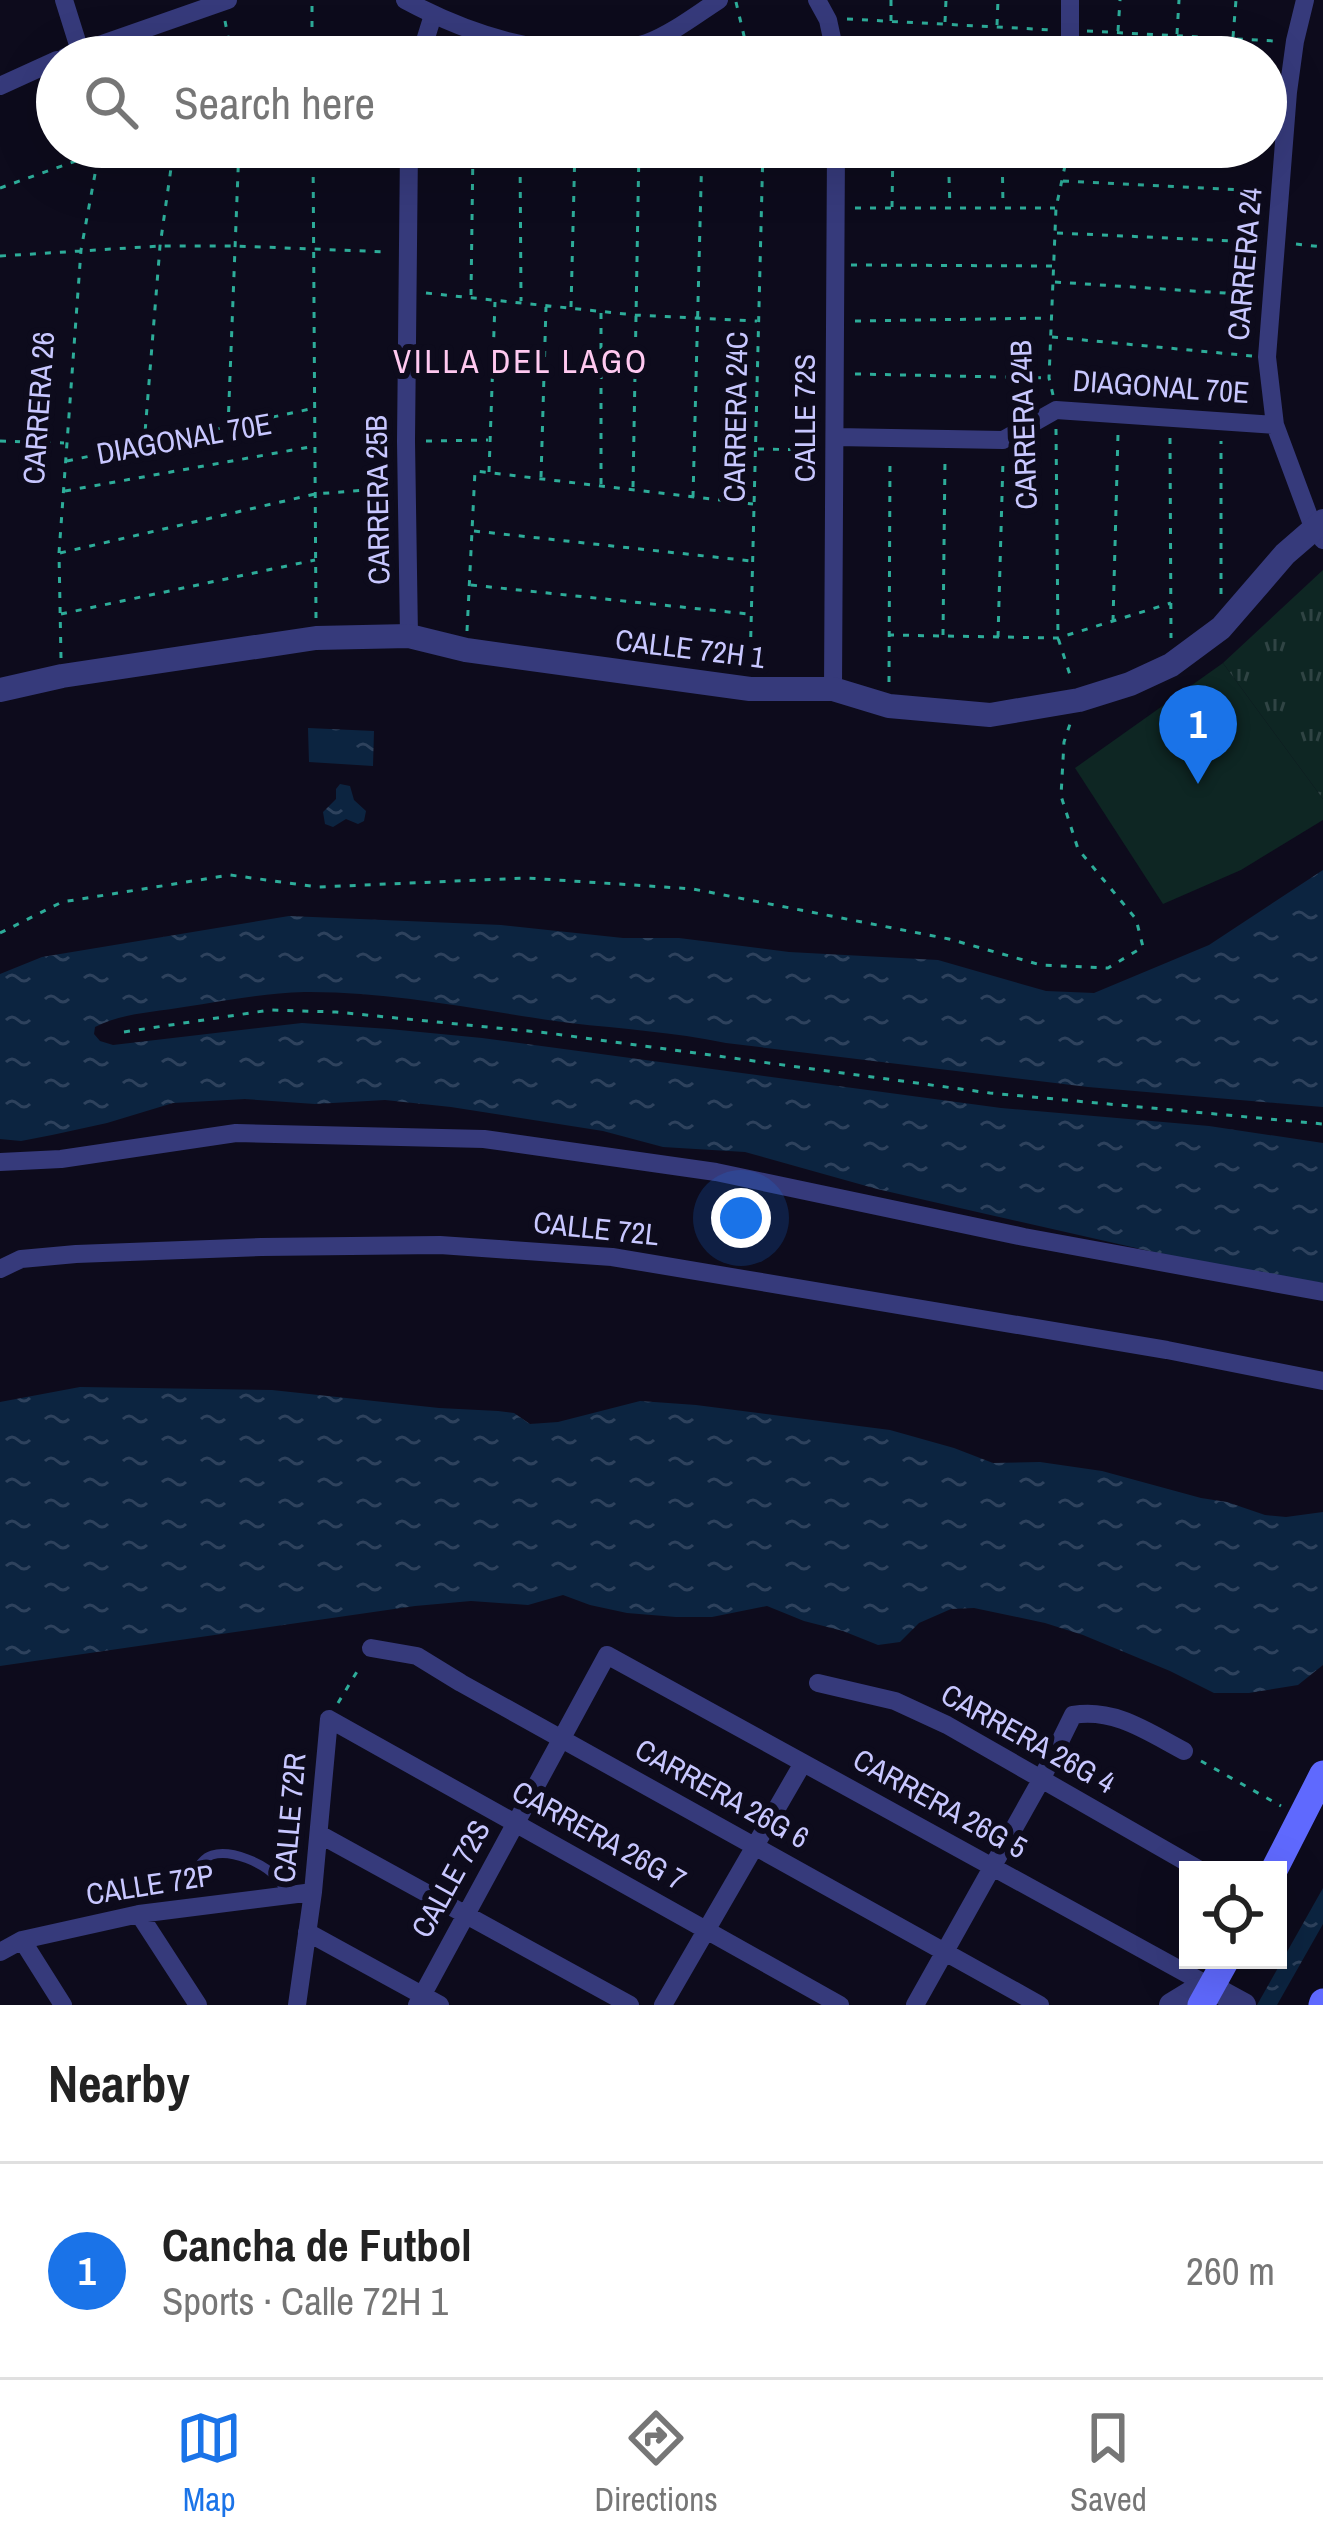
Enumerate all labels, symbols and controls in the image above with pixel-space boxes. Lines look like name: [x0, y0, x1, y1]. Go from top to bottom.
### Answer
search box: [36, 36, 1287, 168]
icon: search: [78, 69, 144, 135]
text: Search here: [174, 72, 375, 133]
street label: CARRERA 24: [1217, 186, 1271, 342]
street label: CARRERA 26: [13, 330, 63, 486]
street label: CARRERA 24C: [714, 331, 756, 503]
district label: VILLA DEL LAGO: [393, 339, 649, 383]
street label: CARRERA 24B: [1000, 340, 1046, 510]
street label: CALLE 72S: [784, 354, 824, 482]
street label: DIAGONAL 70E: [1071, 360, 1251, 412]
street label: DIAGONAL 70E: [93, 403, 274, 473]
street label: CARRERA 25B: [356, 415, 398, 585]
street label: CALLE 72H 1: [613, 619, 768, 677]
pin: 1: [1159, 685, 1237, 784]
your location: [711, 1188, 771, 1248]
street label: CALLE 72L: [531, 1202, 661, 1255]
street label: CARRERA 26G 4: [934, 1674, 1123, 1803]
street label: CARRERA 26G 6: [628, 1729, 816, 1857]
street label: CARRERA 26G 5: [846, 1739, 1034, 1867]
street label: CALLE 72R: [263, 1751, 315, 1884]
street label: CARRERA 26G 7: [505, 1771, 693, 1899]
street label: CALLE 72S: [401, 1813, 499, 1944]
street label: CALLE 72P: [83, 1854, 216, 1914]
map controls: [1179, 1861, 1287, 1969]
button: locate: [1179, 1861, 1287, 1969]
text: Nearby: [48, 2049, 190, 2118]
text: Cancha de Futbol: [162, 2214, 472, 2275]
text: 1: [78, 2245, 96, 2297]
text: 260 m: [1186, 2245, 1275, 2297]
text: Sports · Calle 72H 1: [162, 2275, 448, 2327]
tab: Map: [176, 2405, 242, 2521]
tab: Directions: [594, 2405, 718, 2521]
tab: Saved: [1070, 2405, 1147, 2521]

